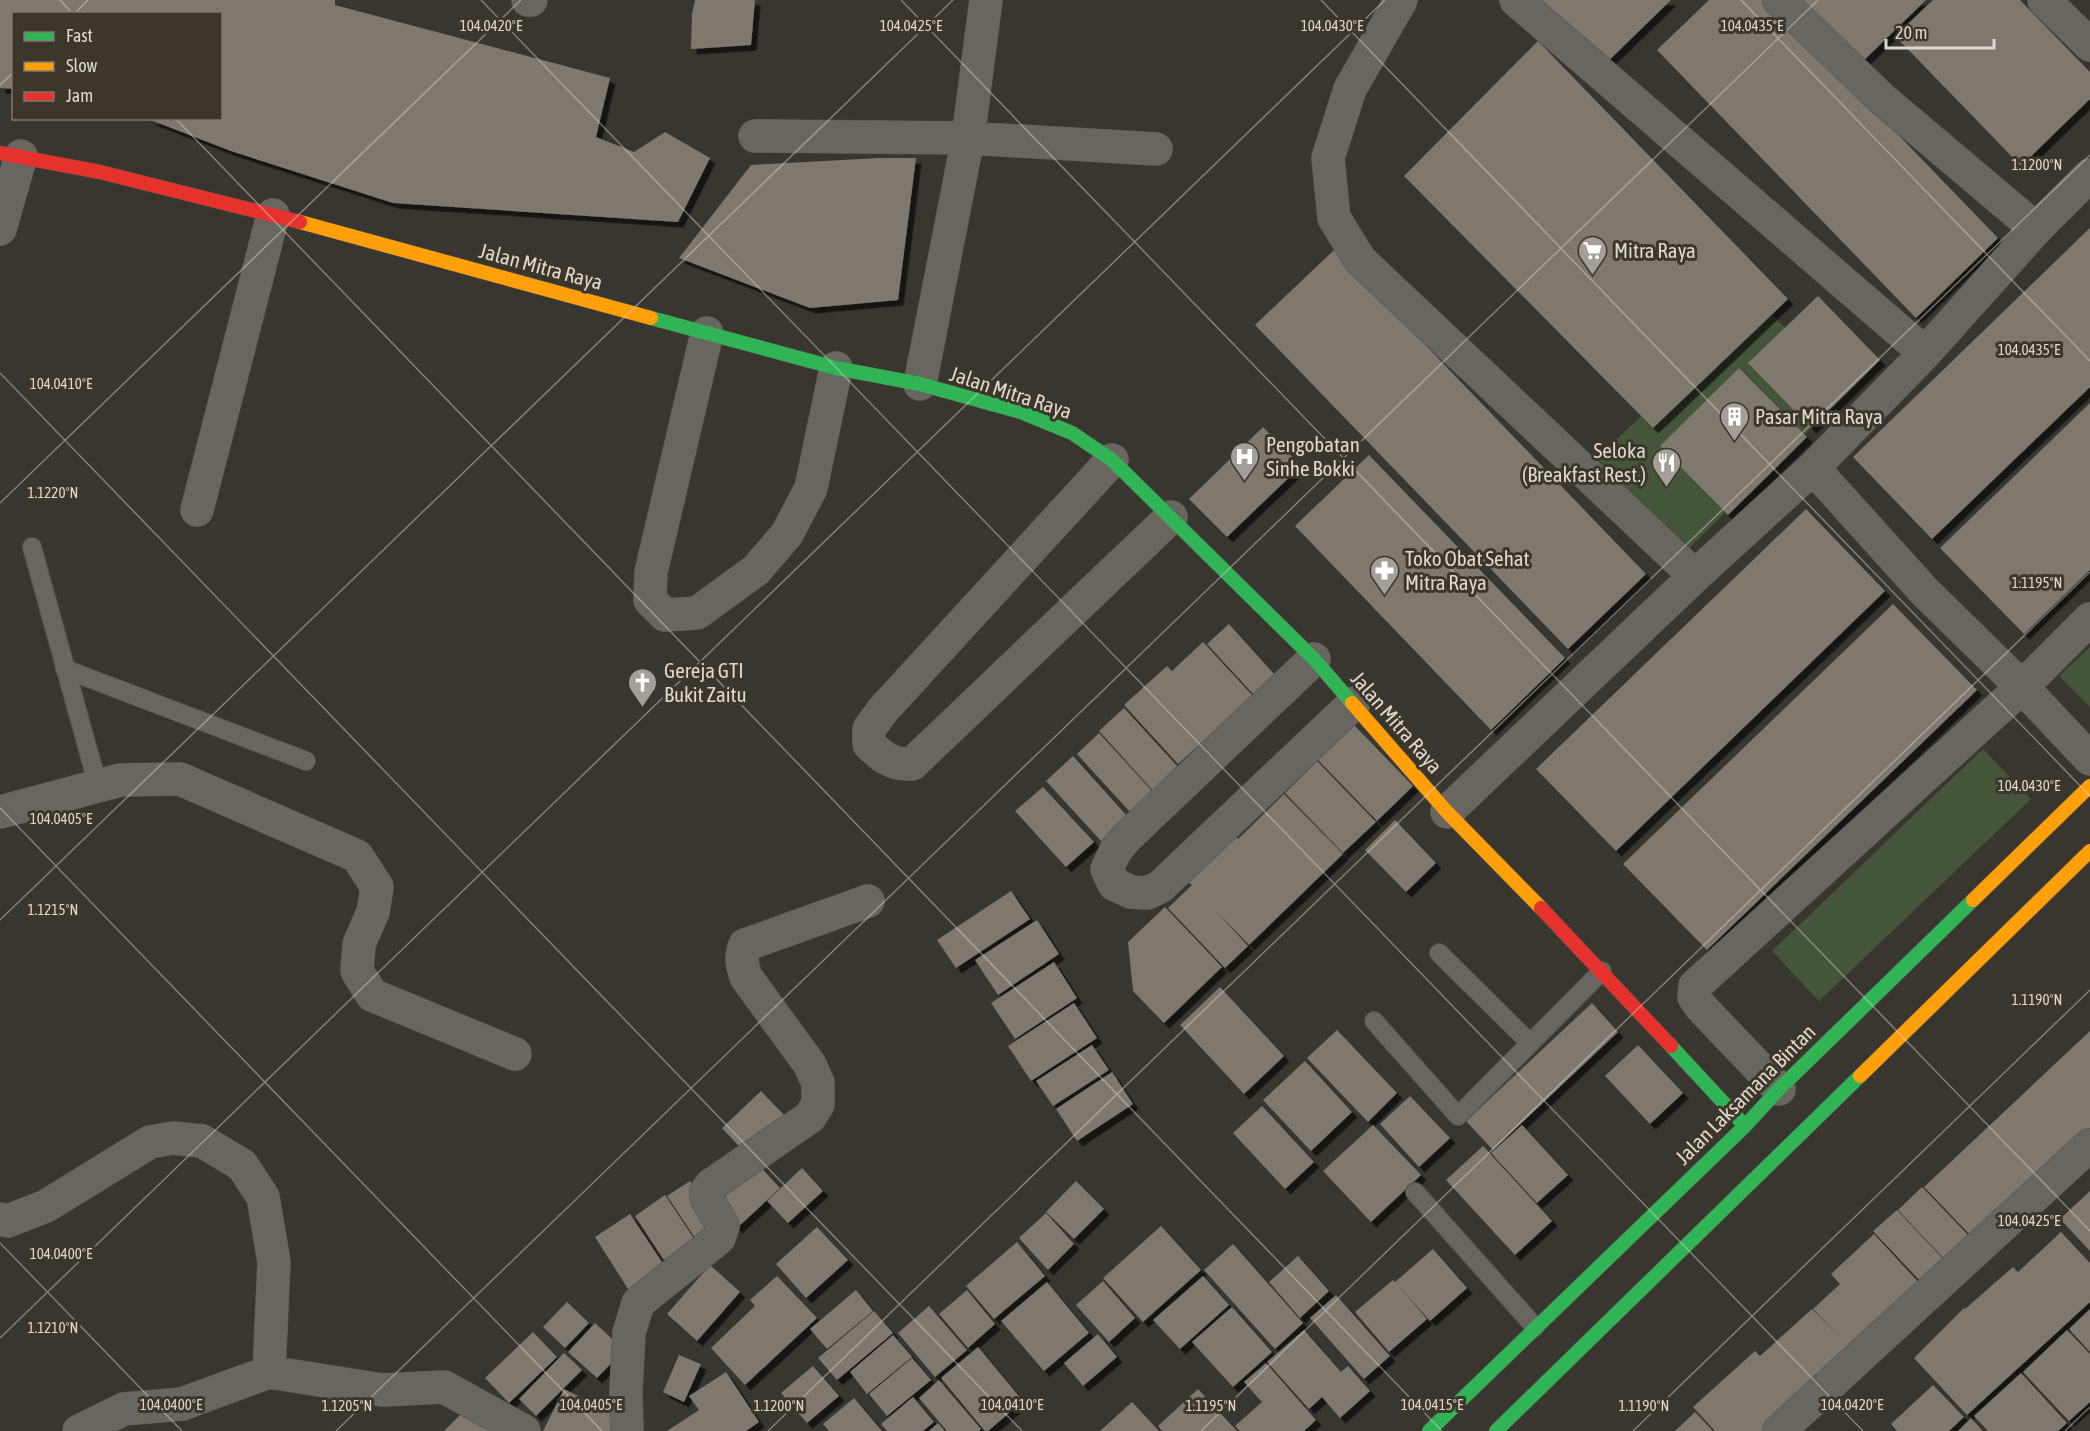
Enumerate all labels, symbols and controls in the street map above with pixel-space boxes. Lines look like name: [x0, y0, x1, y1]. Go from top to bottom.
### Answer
legend: [12, 12, 222, 120]
scale bar: [1886, 12, 1994, 50]
text: 104.0420°E: [460, 17, 523, 34]
text: 104.0425°E: [880, 17, 943, 34]
text: 104.0430°E: [1301, 17, 1364, 34]
text: 104.0435°E: [1721, 17, 1784, 34]
text: 20 m: [1895, 22, 1927, 43]
text: Fast: [66, 25, 93, 46]
text: Slow: [66, 55, 97, 76]
text: Jam: [66, 85, 93, 106]
text: 1.1200°N: [2012, 156, 2062, 173]
supermarket icon: Mitra Raya: [1577, 234, 1609, 276]
street label: Jalan Mitra Raya: [477, 238, 605, 294]
place label: Mitra Raya: [1614, 238, 1696, 262]
text: 104.0435°E: [1998, 341, 2061, 358]
street label: Jalan Mitra Raya: [947, 361, 1075, 423]
text: 104.0410°E: [30, 375, 93, 392]
building icon: Pasar Mitra Raya: [1718, 400, 1750, 442]
place label: Pasar Mitra Raya: [1755, 404, 1883, 428]
place label: Pengobatan Sinhe Bokki: [1266, 432, 1360, 480]
place label: Seloka (Breakfast Rest.): [1522, 438, 1646, 486]
hospital icon: Pengobatan Sinhe Bokki: [1229, 440, 1261, 482]
restaurant icon: Seloka (Breakfast Rest.): [1651, 446, 1683, 488]
text: 1.1220°N: [28, 484, 78, 501]
place label: Toko Obat Sehat Mitra Raya: [1405, 546, 1530, 594]
pharmacy icon: Toko Obat Sehat Mitra Raya: [1368, 554, 1400, 596]
text: 1.1195°N: [2012, 574, 2062, 591]
place label: Gereja GTI Bukit Zaitu: [664, 658, 747, 706]
church icon: Gereja GTI Bukit Zaitu: [627, 666, 659, 708]
street label: Jalan Mitra Raya: [1346, 666, 1448, 778]
text: 104.0430°E: [1998, 777, 2061, 794]
text: 104.0405°E: [30, 810, 93, 827]
text: 1.1215°N: [28, 901, 78, 918]
text: 1.1190°N: [2012, 991, 2062, 1008]
street label: Jalan Laksamana Bintan: [1670, 1019, 1820, 1169]
text: 104.0425°E: [1998, 1212, 2061, 1229]
text: 104.0400°E: [30, 1245, 93, 1262]
text: 1.1210°N: [28, 1319, 78, 1336]
text: 104.0400°E: [140, 1396, 203, 1413]
text: 104.0405°E: [560, 1396, 623, 1413]
text: 104.0410°E: [981, 1396, 1044, 1413]
text: 104.0415°E: [1401, 1396, 1464, 1413]
text: 104.0420°E: [1821, 1396, 1884, 1413]
text: 1.1205°N: [322, 1397, 372, 1414]
text: 1.1200°N: [754, 1397, 804, 1414]
text: 1.1195°N: [1186, 1397, 1236, 1414]
text: 1.1190°N: [1619, 1397, 1669, 1414]

